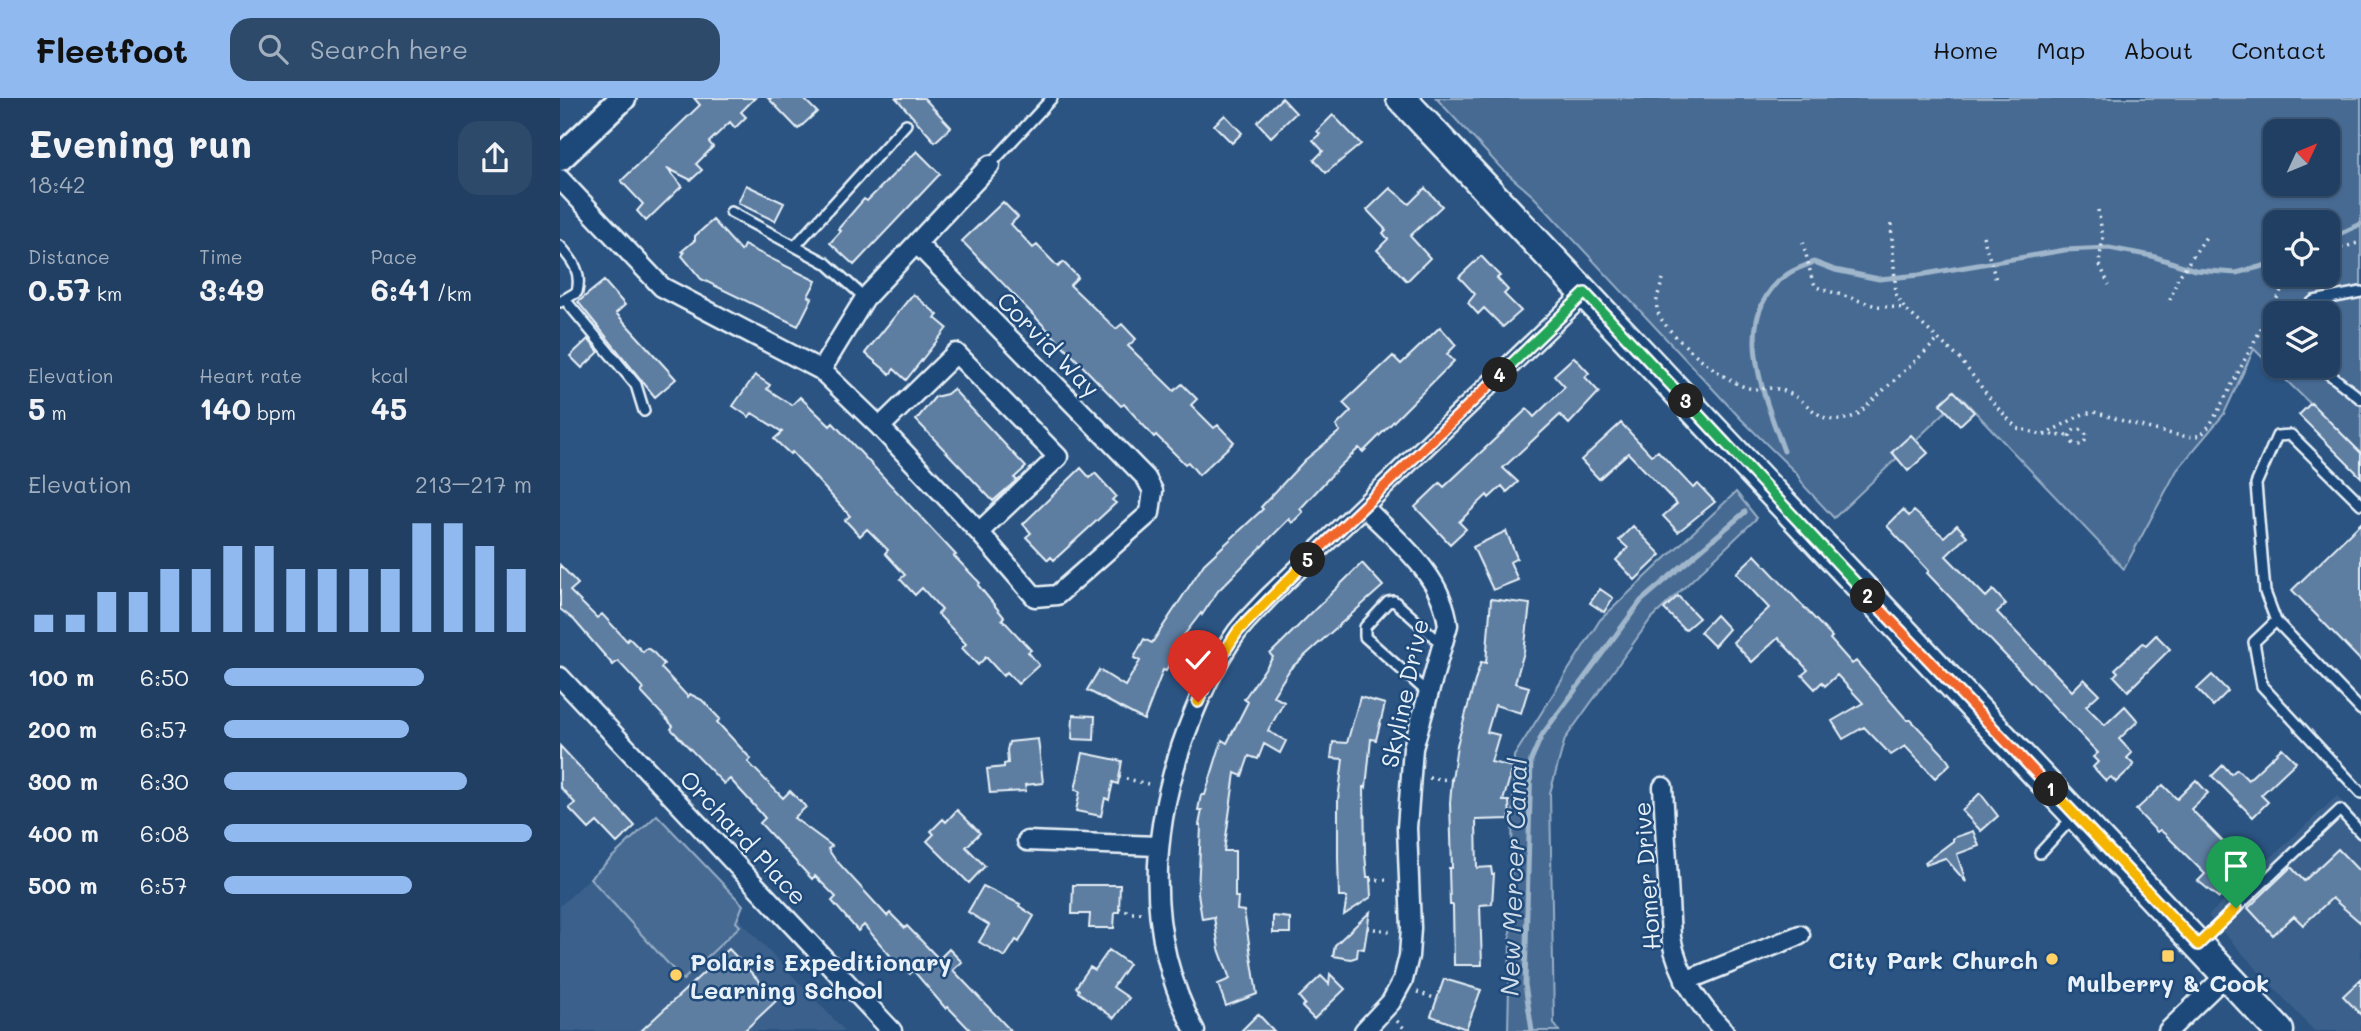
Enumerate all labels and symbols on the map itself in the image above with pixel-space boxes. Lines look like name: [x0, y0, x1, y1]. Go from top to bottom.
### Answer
north arrow: [2263, 119, 2340, 196]
street label: Corvid Way: [991, 285, 1107, 403]
pin: 4: [1482, 358, 1518, 392]
pin: 3: [1668, 384, 1704, 418]
pin: 5: [1290, 542, 1326, 578]
pin: 2: [1850, 578, 1886, 614]
street label: Skyline Drive: [1373, 616, 1435, 770]
pin: [1168, 630, 1228, 702]
water label: New Mercer Canal: [1492, 757, 1534, 997]
street label: Orchard Place: [674, 763, 814, 911]
pin: 1: [2034, 772, 2068, 806]
street label: Homer Drive: [1625, 801, 1667, 951]
pin: [2206, 836, 2266, 908]
place label: City Park Church: [1828, 944, 2038, 975]
place label: Polaris Expeditionary Learning School: [690, 946, 952, 1005]
marker: Mulberry & Cook: [2160, 948, 2176, 964]
marker: City Park Church: [2044, 951, 2060, 967]
marker: Polaris Expeditionary Learning School: [668, 967, 684, 983]
place label: Mulberry & Cook: [2067, 967, 2269, 998]

